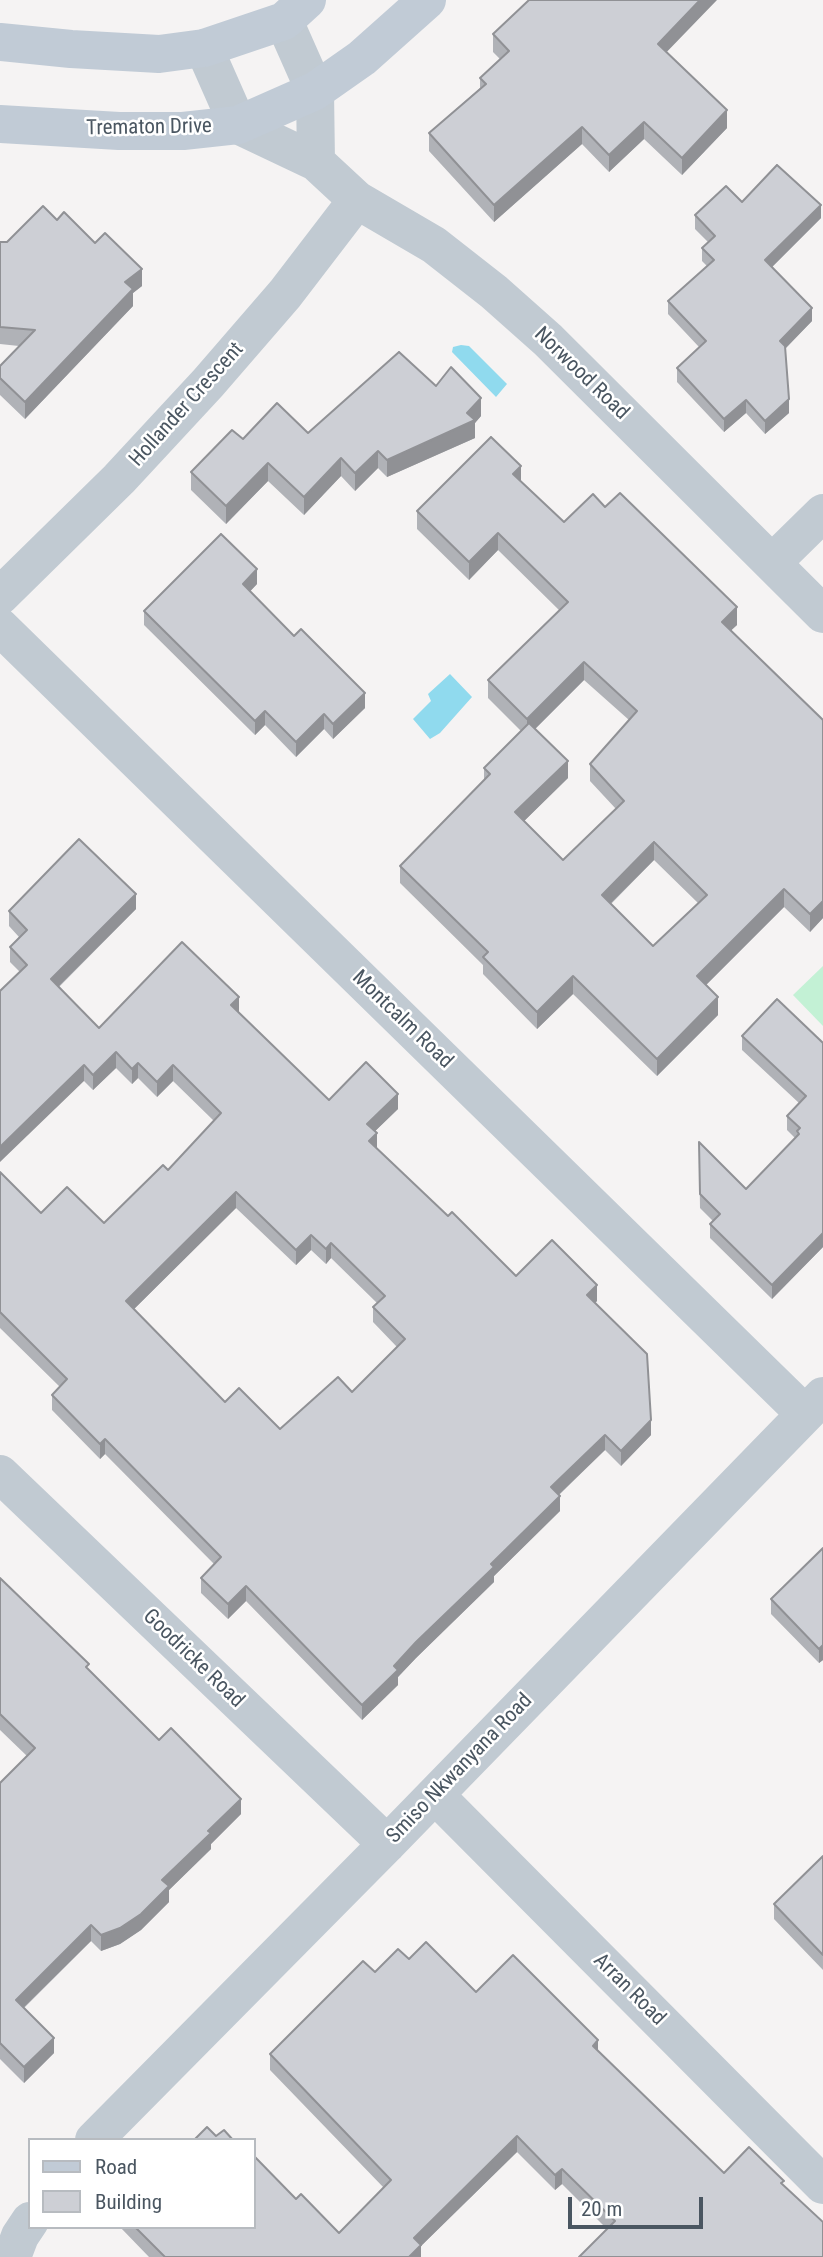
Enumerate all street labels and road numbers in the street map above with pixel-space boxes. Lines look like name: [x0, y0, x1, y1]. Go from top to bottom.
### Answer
street label: Trematon Drive: [86, 114, 212, 142]
street label: Norwood Road: [528, 322, 634, 426]
street label: Hollander Crescent: [125, 338, 249, 472]
street label: Montcalm Road: [346, 966, 458, 1074]
street label: Goodricke Road: [137, 1604, 249, 1714]
street label: Smiso Nkwanyana Road: [382, 1689, 538, 1849]
street label: Arran Road: [588, 1949, 670, 2031]

